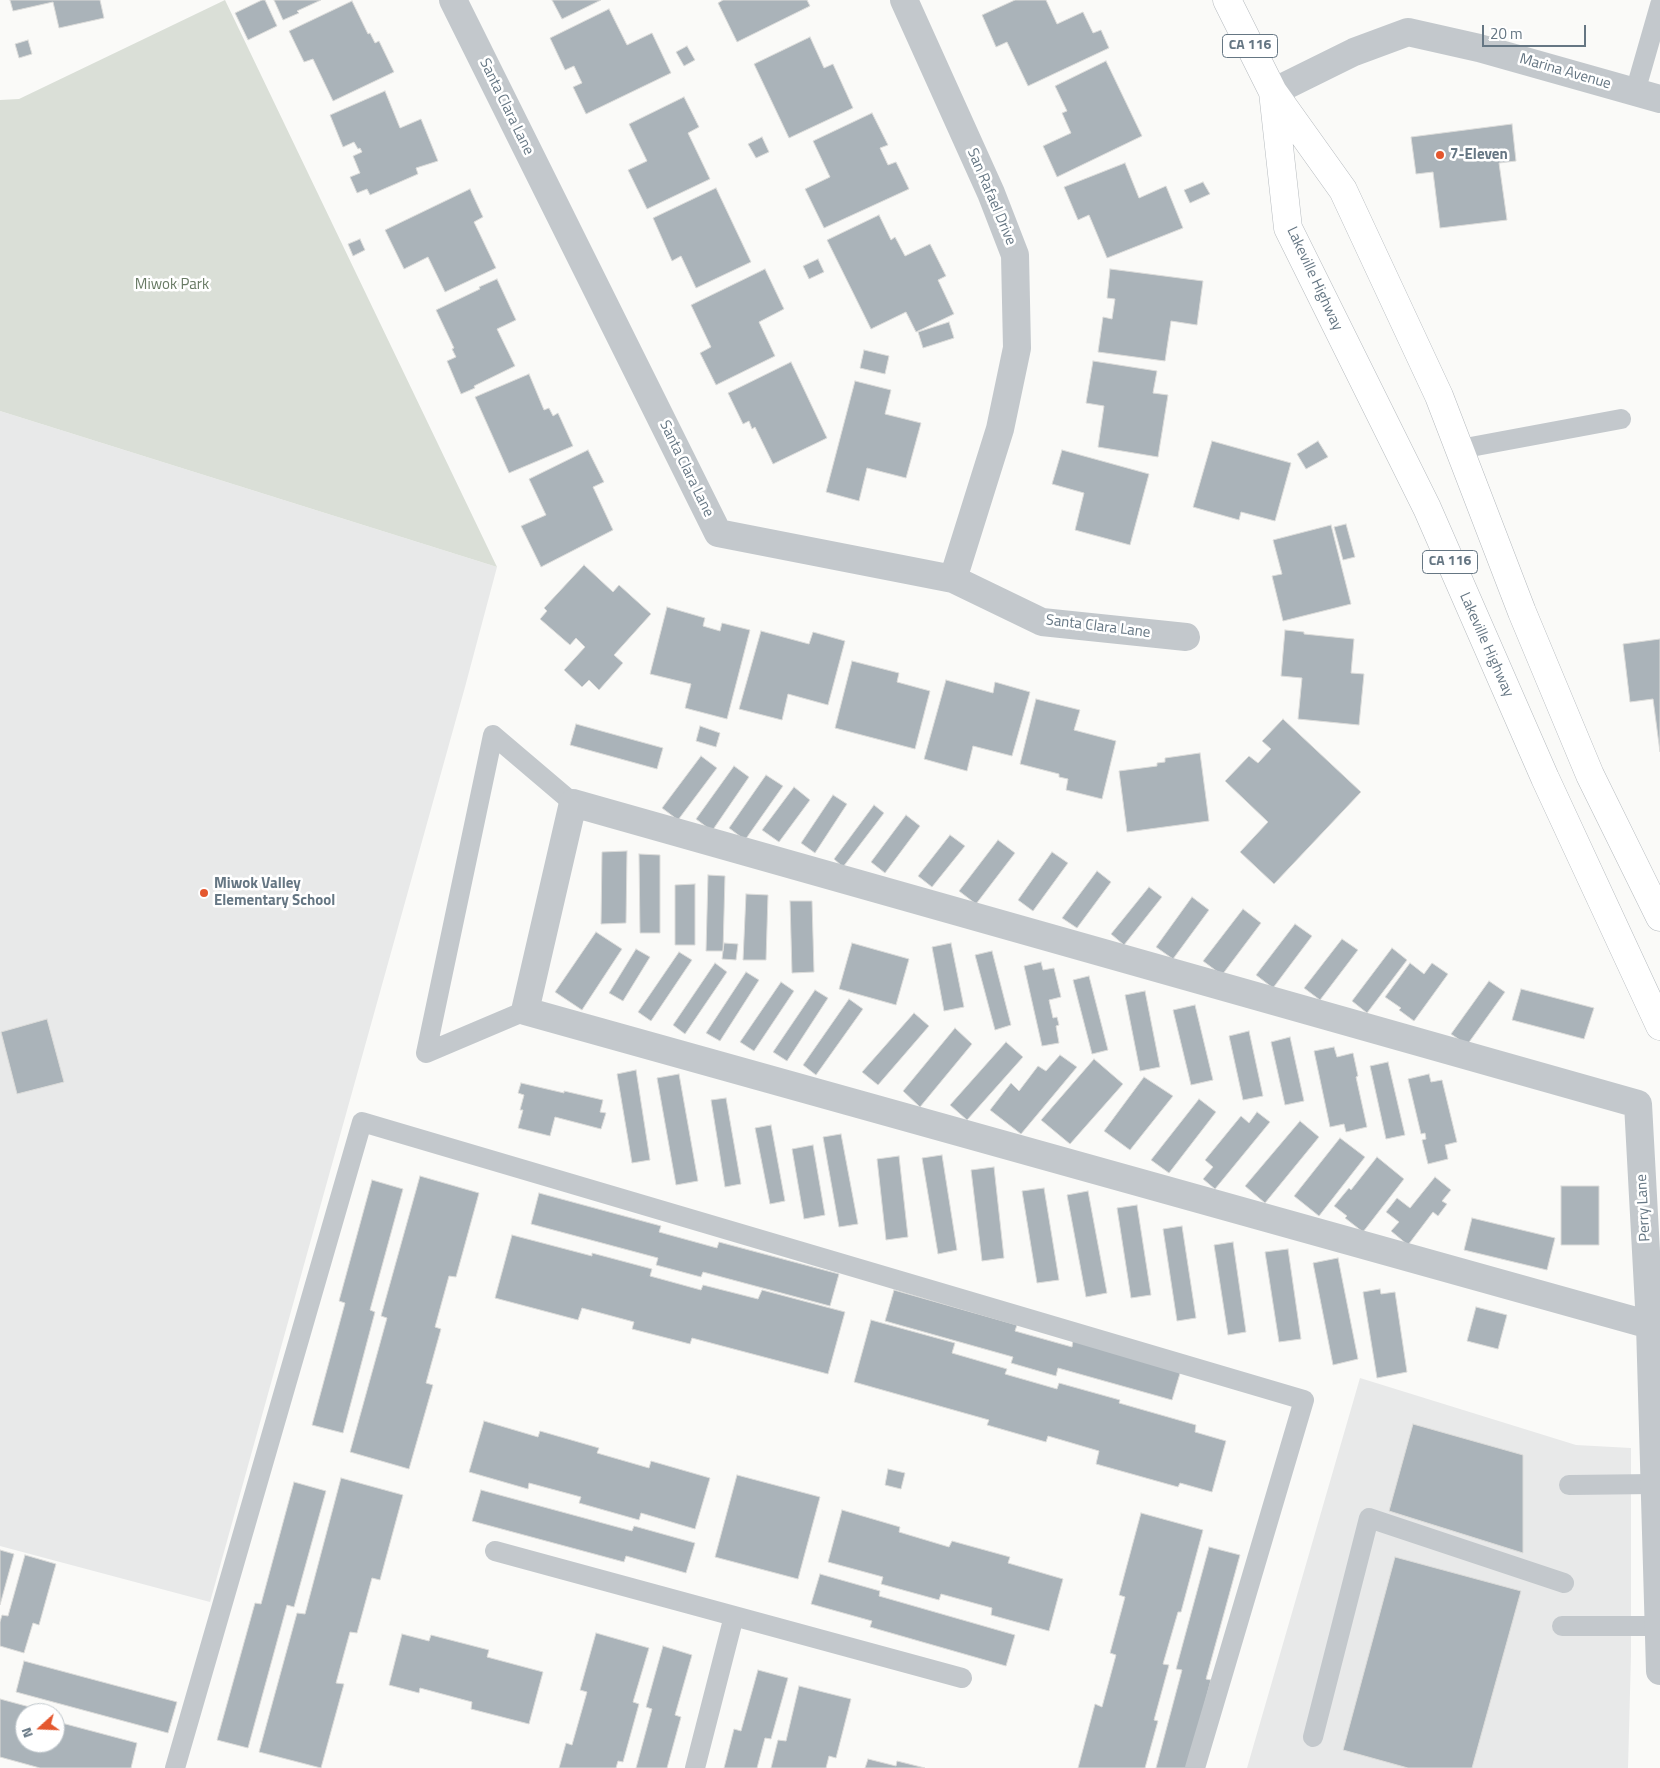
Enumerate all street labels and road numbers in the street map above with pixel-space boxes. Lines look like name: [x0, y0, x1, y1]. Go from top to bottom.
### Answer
road number: CA 116: [1222, 34, 1278, 58]
street label: Marina Avenue: [1517, 50, 1613, 94]
street label: Santa Clara Lane: [475, 56, 537, 158]
street label: San Rafael Drive: [963, 146, 1019, 248]
street label: Lakeville Highway: [1282, 224, 1346, 334]
street label: Santa Clara Lane: [655, 418, 717, 520]
road number: CA 116: [1422, 550, 1478, 574]
street label: Lakeville Highway: [1455, 590, 1517, 700]
street label: Santa Clara Lane: [1045, 612, 1151, 642]
street label: Perry Lane: [1633, 1174, 1655, 1242]

